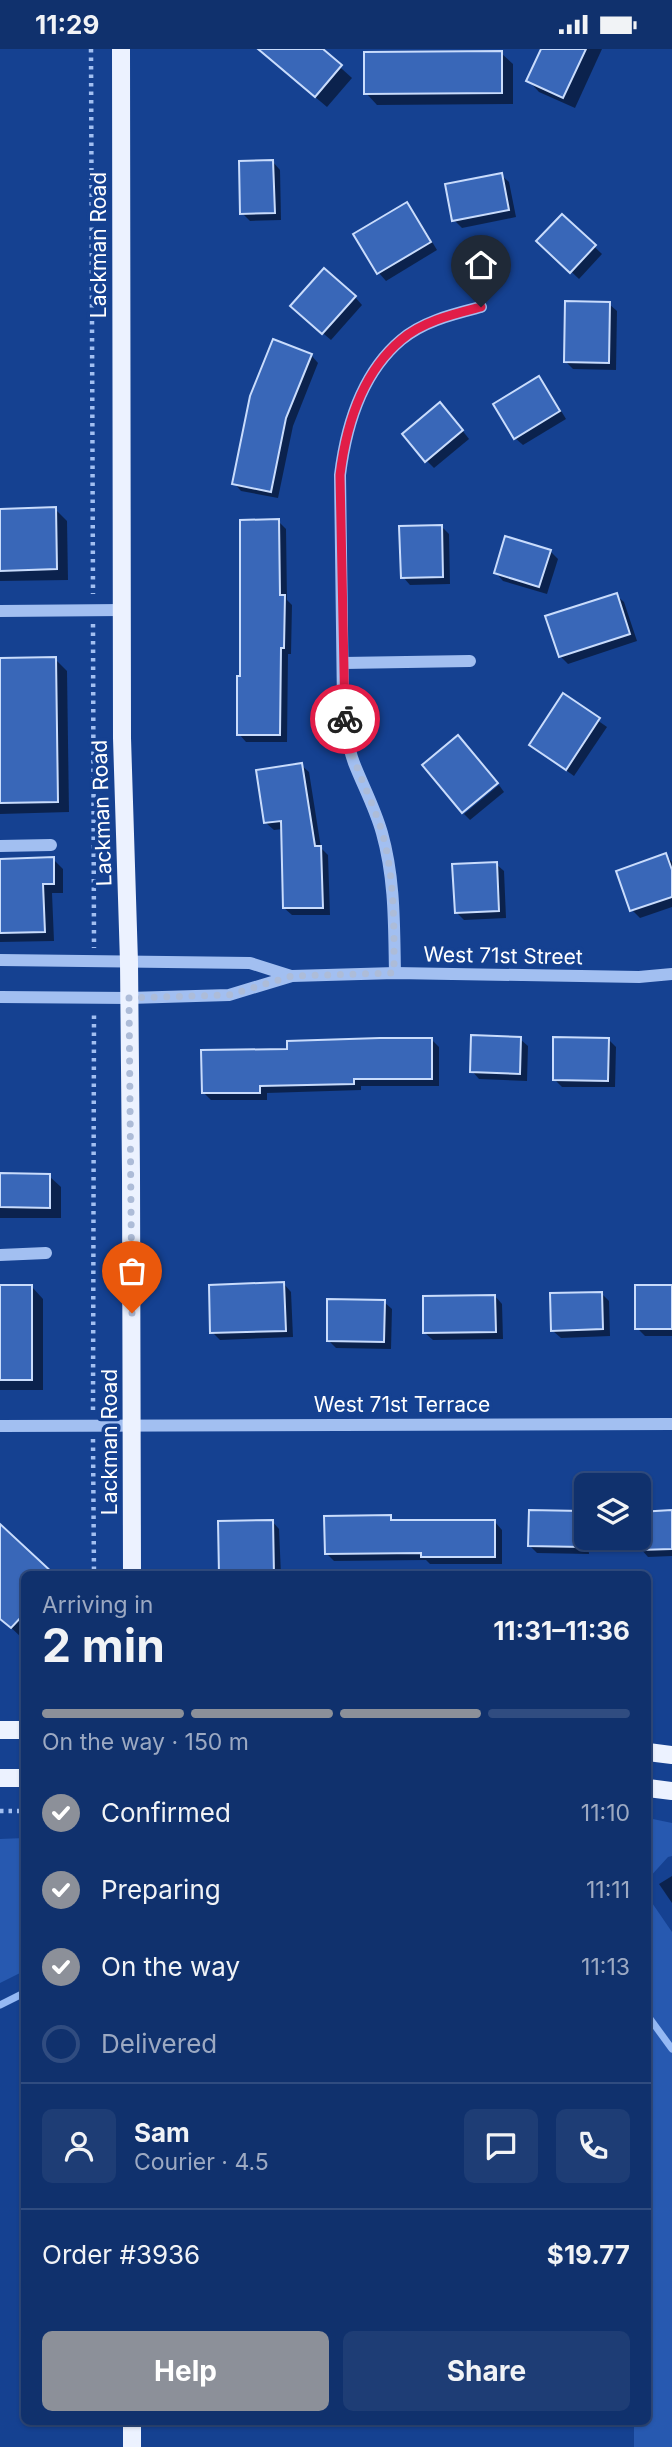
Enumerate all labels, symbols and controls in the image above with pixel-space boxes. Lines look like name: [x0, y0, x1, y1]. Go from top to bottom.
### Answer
text: 11:29: [35, 9, 99, 40]
street label: Lackman Road: [86, 172, 111, 318]
pin: [451, 235, 511, 307]
icon: home: [462, 246, 500, 284]
courier: [310, 684, 380, 754]
icon: bike: [326, 700, 364, 738]
street label: Lackman Road: [86, 739, 117, 887]
street label: West 71st Street: [423, 942, 583, 969]
pin: [102, 1241, 162, 1313]
icon: bag: [113, 1252, 151, 1290]
street label: Lackman Road: [97, 1369, 122, 1515]
street label: West 71st Terrace: [314, 1392, 490, 1417]
map controls: [574, 1473, 651, 1550]
button: layers: [574, 1473, 651, 1550]
text: Arriving in: [42, 1591, 153, 1619]
text: 11:31–11:36: [493, 1615, 630, 1646]
text: 2 min: [42, 1617, 165, 1673]
text: On the way · 150 m: [42, 1728, 249, 1756]
icon: check: [42, 1794, 80, 1832]
text: Confirmed: [101, 1797, 231, 1828]
text: 11:10: [581, 1799, 630, 1827]
icon: check: [42, 1871, 80, 1909]
text: Preparing: [101, 1874, 221, 1905]
text: 11:11: [586, 1876, 630, 1904]
icon: check: [42, 1948, 80, 1986]
text: On the way: [101, 1951, 240, 1982]
text: 11:13: [581, 1953, 630, 1981]
text: Delivered: [101, 2028, 217, 2059]
button: person: [42, 2109, 116, 2183]
button: chat: [464, 2109, 538, 2183]
button: phone: [556, 2109, 630, 2183]
text: Sam: [134, 2117, 190, 2148]
text: Courier · 4.5: [134, 2148, 269, 2176]
text: Order #3936: [42, 2239, 200, 2270]
text: $19.77: [547, 2239, 630, 2270]
button: Help: [42, 2331, 329, 2411]
button: Share: [343, 2331, 630, 2411]

